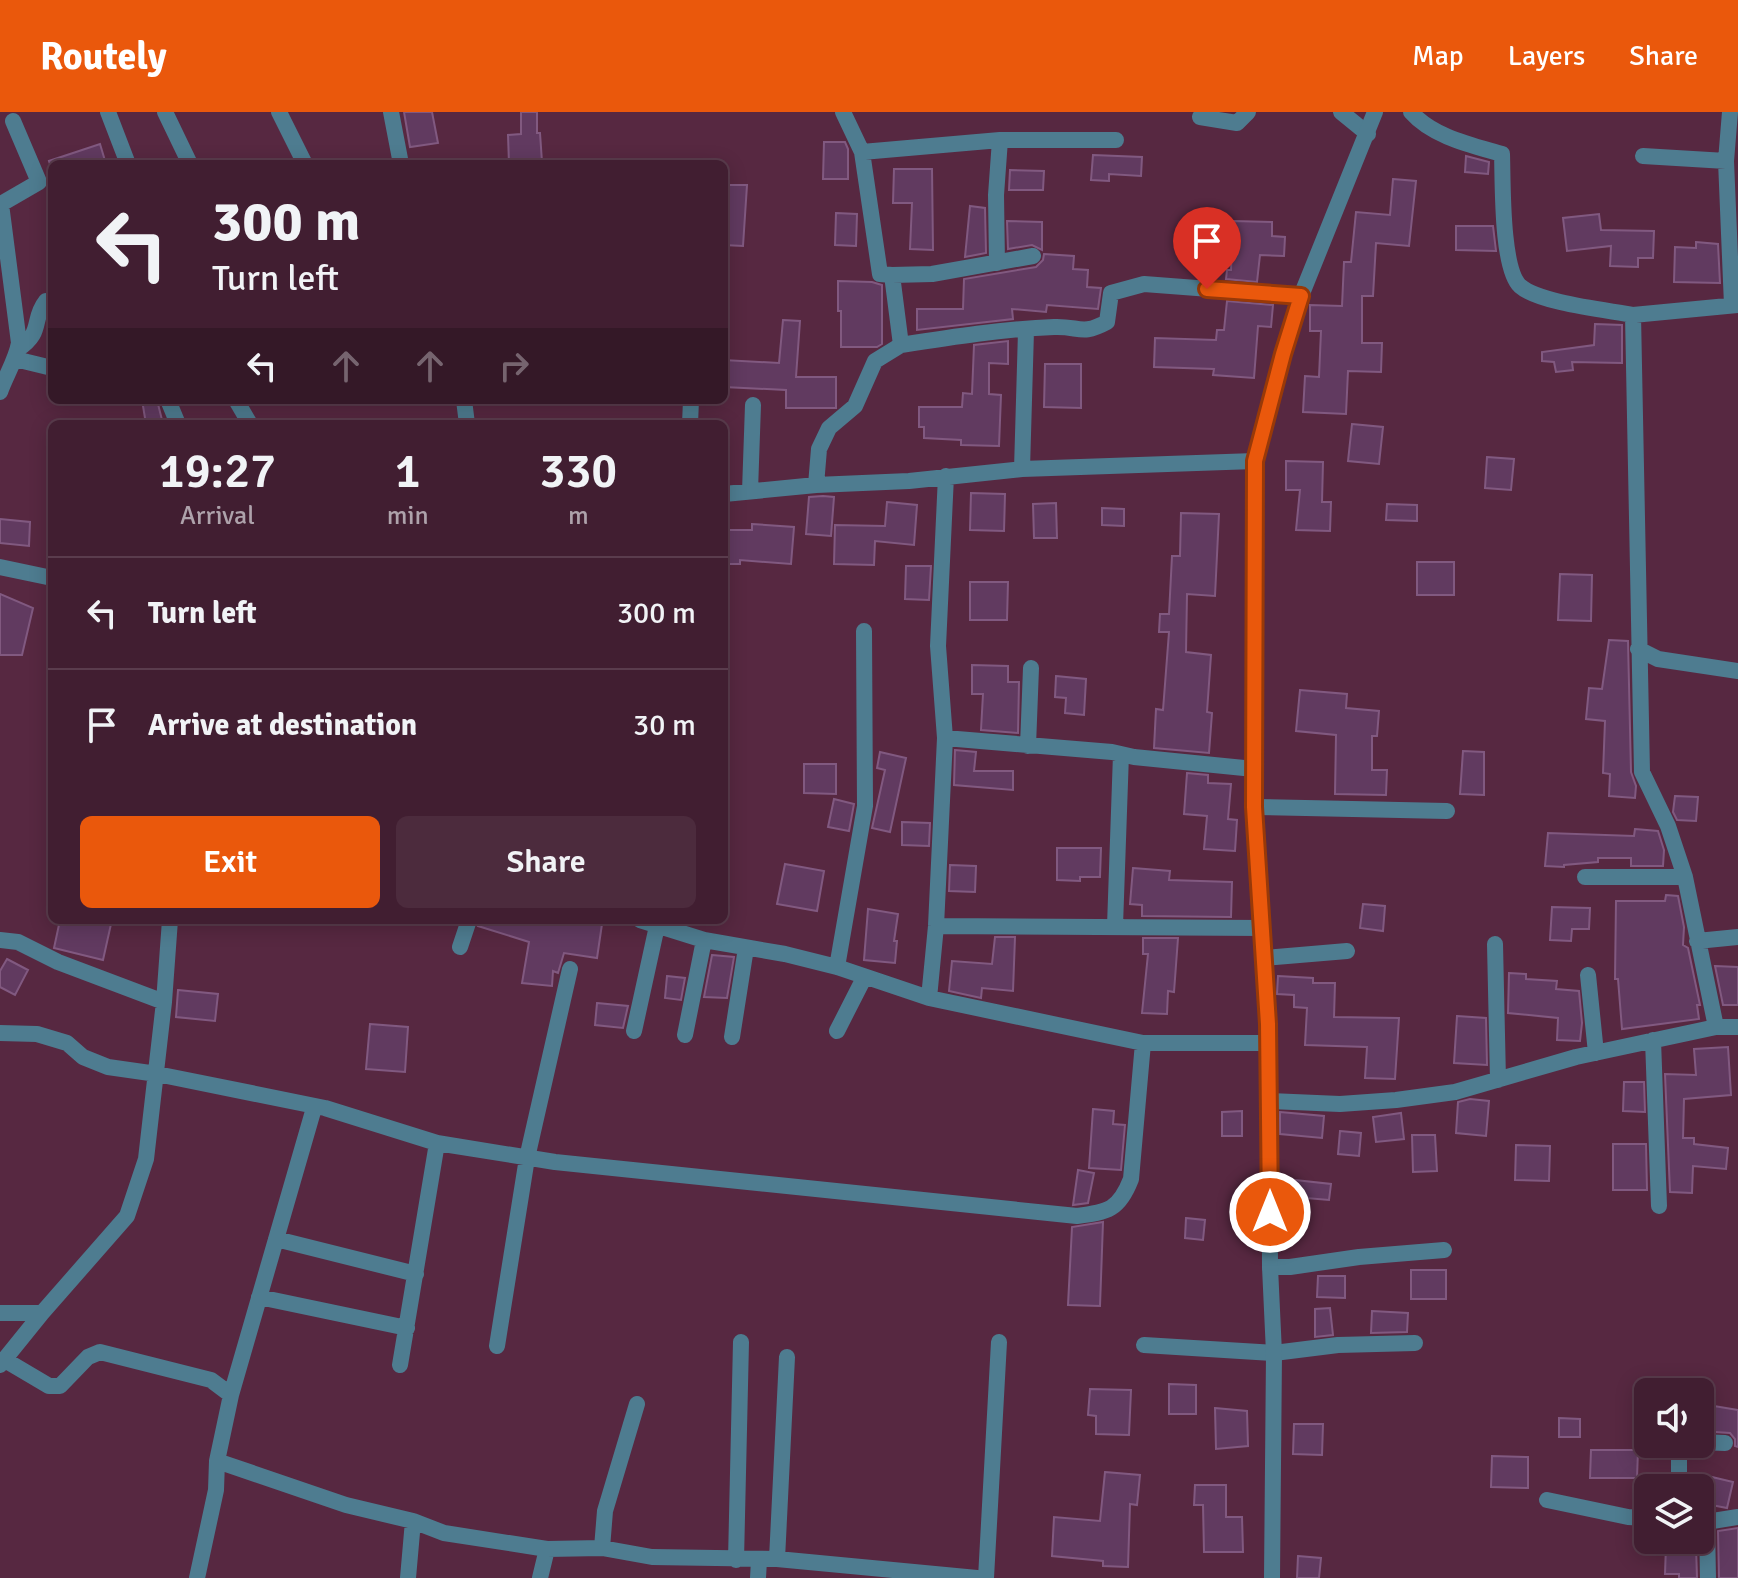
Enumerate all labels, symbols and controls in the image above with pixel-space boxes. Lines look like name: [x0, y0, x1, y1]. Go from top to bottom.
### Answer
text: Routely: [40, 33, 167, 80]
text: Map: [1412, 39, 1464, 73]
text: Layers: [1508, 39, 1585, 73]
text: Share: [1629, 39, 1698, 73]
text: 300 m: [212, 187, 360, 256]
icon: left: [80, 192, 184, 296]
pin: [1173, 207, 1241, 289]
icon: arrive: [1185, 219, 1229, 263]
text: Turn left: [212, 256, 339, 301]
icon: left: [240, 344, 284, 388]
icon: ahead: [324, 344, 368, 388]
icon: ahead: [408, 344, 452, 388]
icon: right: [492, 344, 536, 388]
text: 19:27: [159, 442, 276, 501]
text: 1: [395, 442, 421, 501]
text: 330: [539, 442, 617, 501]
text: Arrival: [180, 500, 255, 532]
text: min: [387, 500, 429, 532]
text: m: [568, 500, 589, 532]
icon: left: [80, 591, 124, 635]
text: Turn left: [148, 595, 257, 632]
text: 300 m: [617, 595, 696, 632]
icon: arrive: [80, 703, 124, 747]
text: Arrive at destination: [148, 707, 417, 744]
text: 30 m: [633, 707, 696, 744]
button: Exit: [80, 816, 380, 908]
button: Share: [396, 816, 696, 908]
position arrow: [1228, 1170, 1312, 1254]
map controls: [1634, 1378, 1714, 1554]
button: sound: [1634, 1378, 1714, 1458]
button: layers: [1634, 1474, 1714, 1554]

